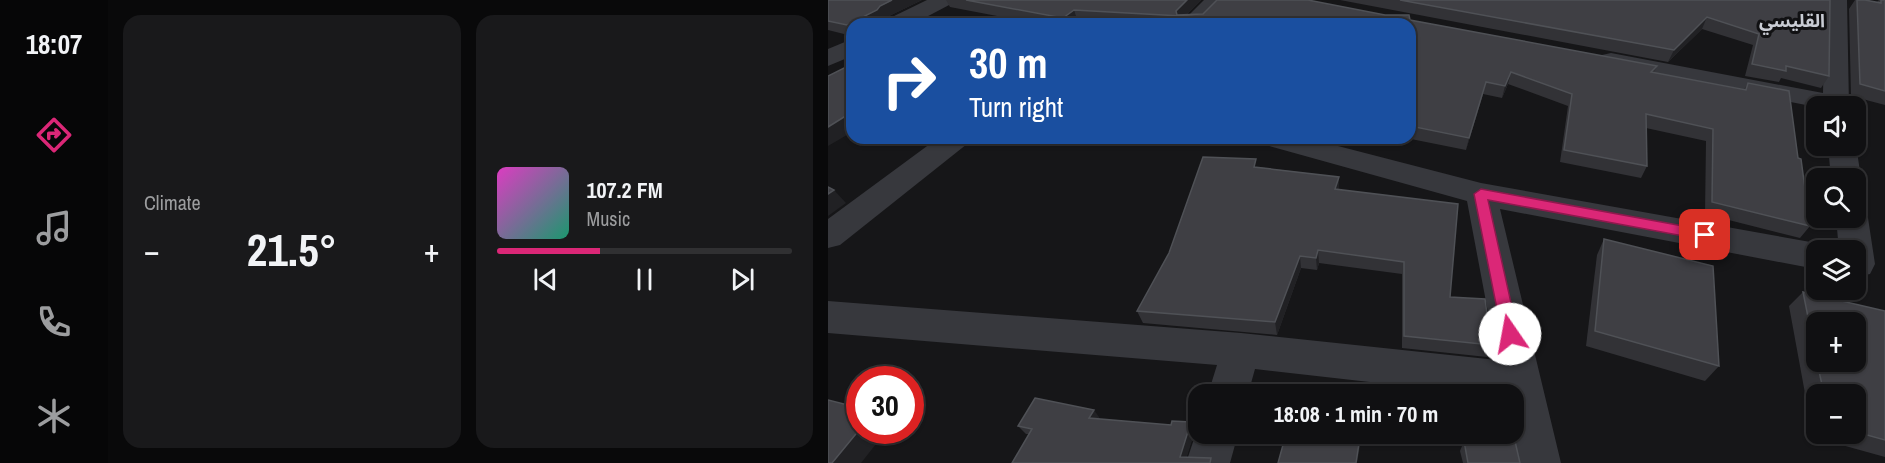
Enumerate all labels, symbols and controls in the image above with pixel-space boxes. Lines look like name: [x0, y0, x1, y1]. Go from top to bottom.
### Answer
district label: القليسي: [1759, 8, 1825, 35]
text: 18:07: [26, 26, 82, 62]
text: 30 m: [969, 35, 1048, 91]
icon: right: [870, 42, 948, 120]
text: Turn right: [969, 89, 1063, 125]
map controls: [1806, 96, 1866, 444]
button: sound: [1806, 96, 1866, 156]
icon: directions: [33, 114, 75, 156]
button: search: [1806, 168, 1866, 228]
text: 107.2 FM: [587, 175, 663, 205]
text: Climate: [144, 189, 201, 216]
text: Music: [587, 205, 630, 232]
icon: music: [33, 207, 75, 249]
pin: [1679, 209, 1730, 260]
icon: arrive: [1688, 218, 1721, 251]
text: 21.5°: [247, 219, 337, 280]
text: −: [144, 228, 160, 272]
text: +: [424, 228, 439, 272]
button: layers: [1806, 240, 1866, 300]
icon: previous: [529, 263, 562, 296]
icon: pause: [628, 263, 661, 296]
icon: next: [726, 263, 759, 296]
icon: phone: [33, 301, 75, 343]
position arrow: [1478, 302, 1542, 366]
button: +: [1806, 312, 1866, 372]
speed limit sign: 30: [846, 366, 924, 444]
button: −: [1806, 384, 1866, 444]
icon: climate: [33, 395, 75, 437]
text: 18:08 · 1 min · 70 m: [1274, 399, 1438, 429]

